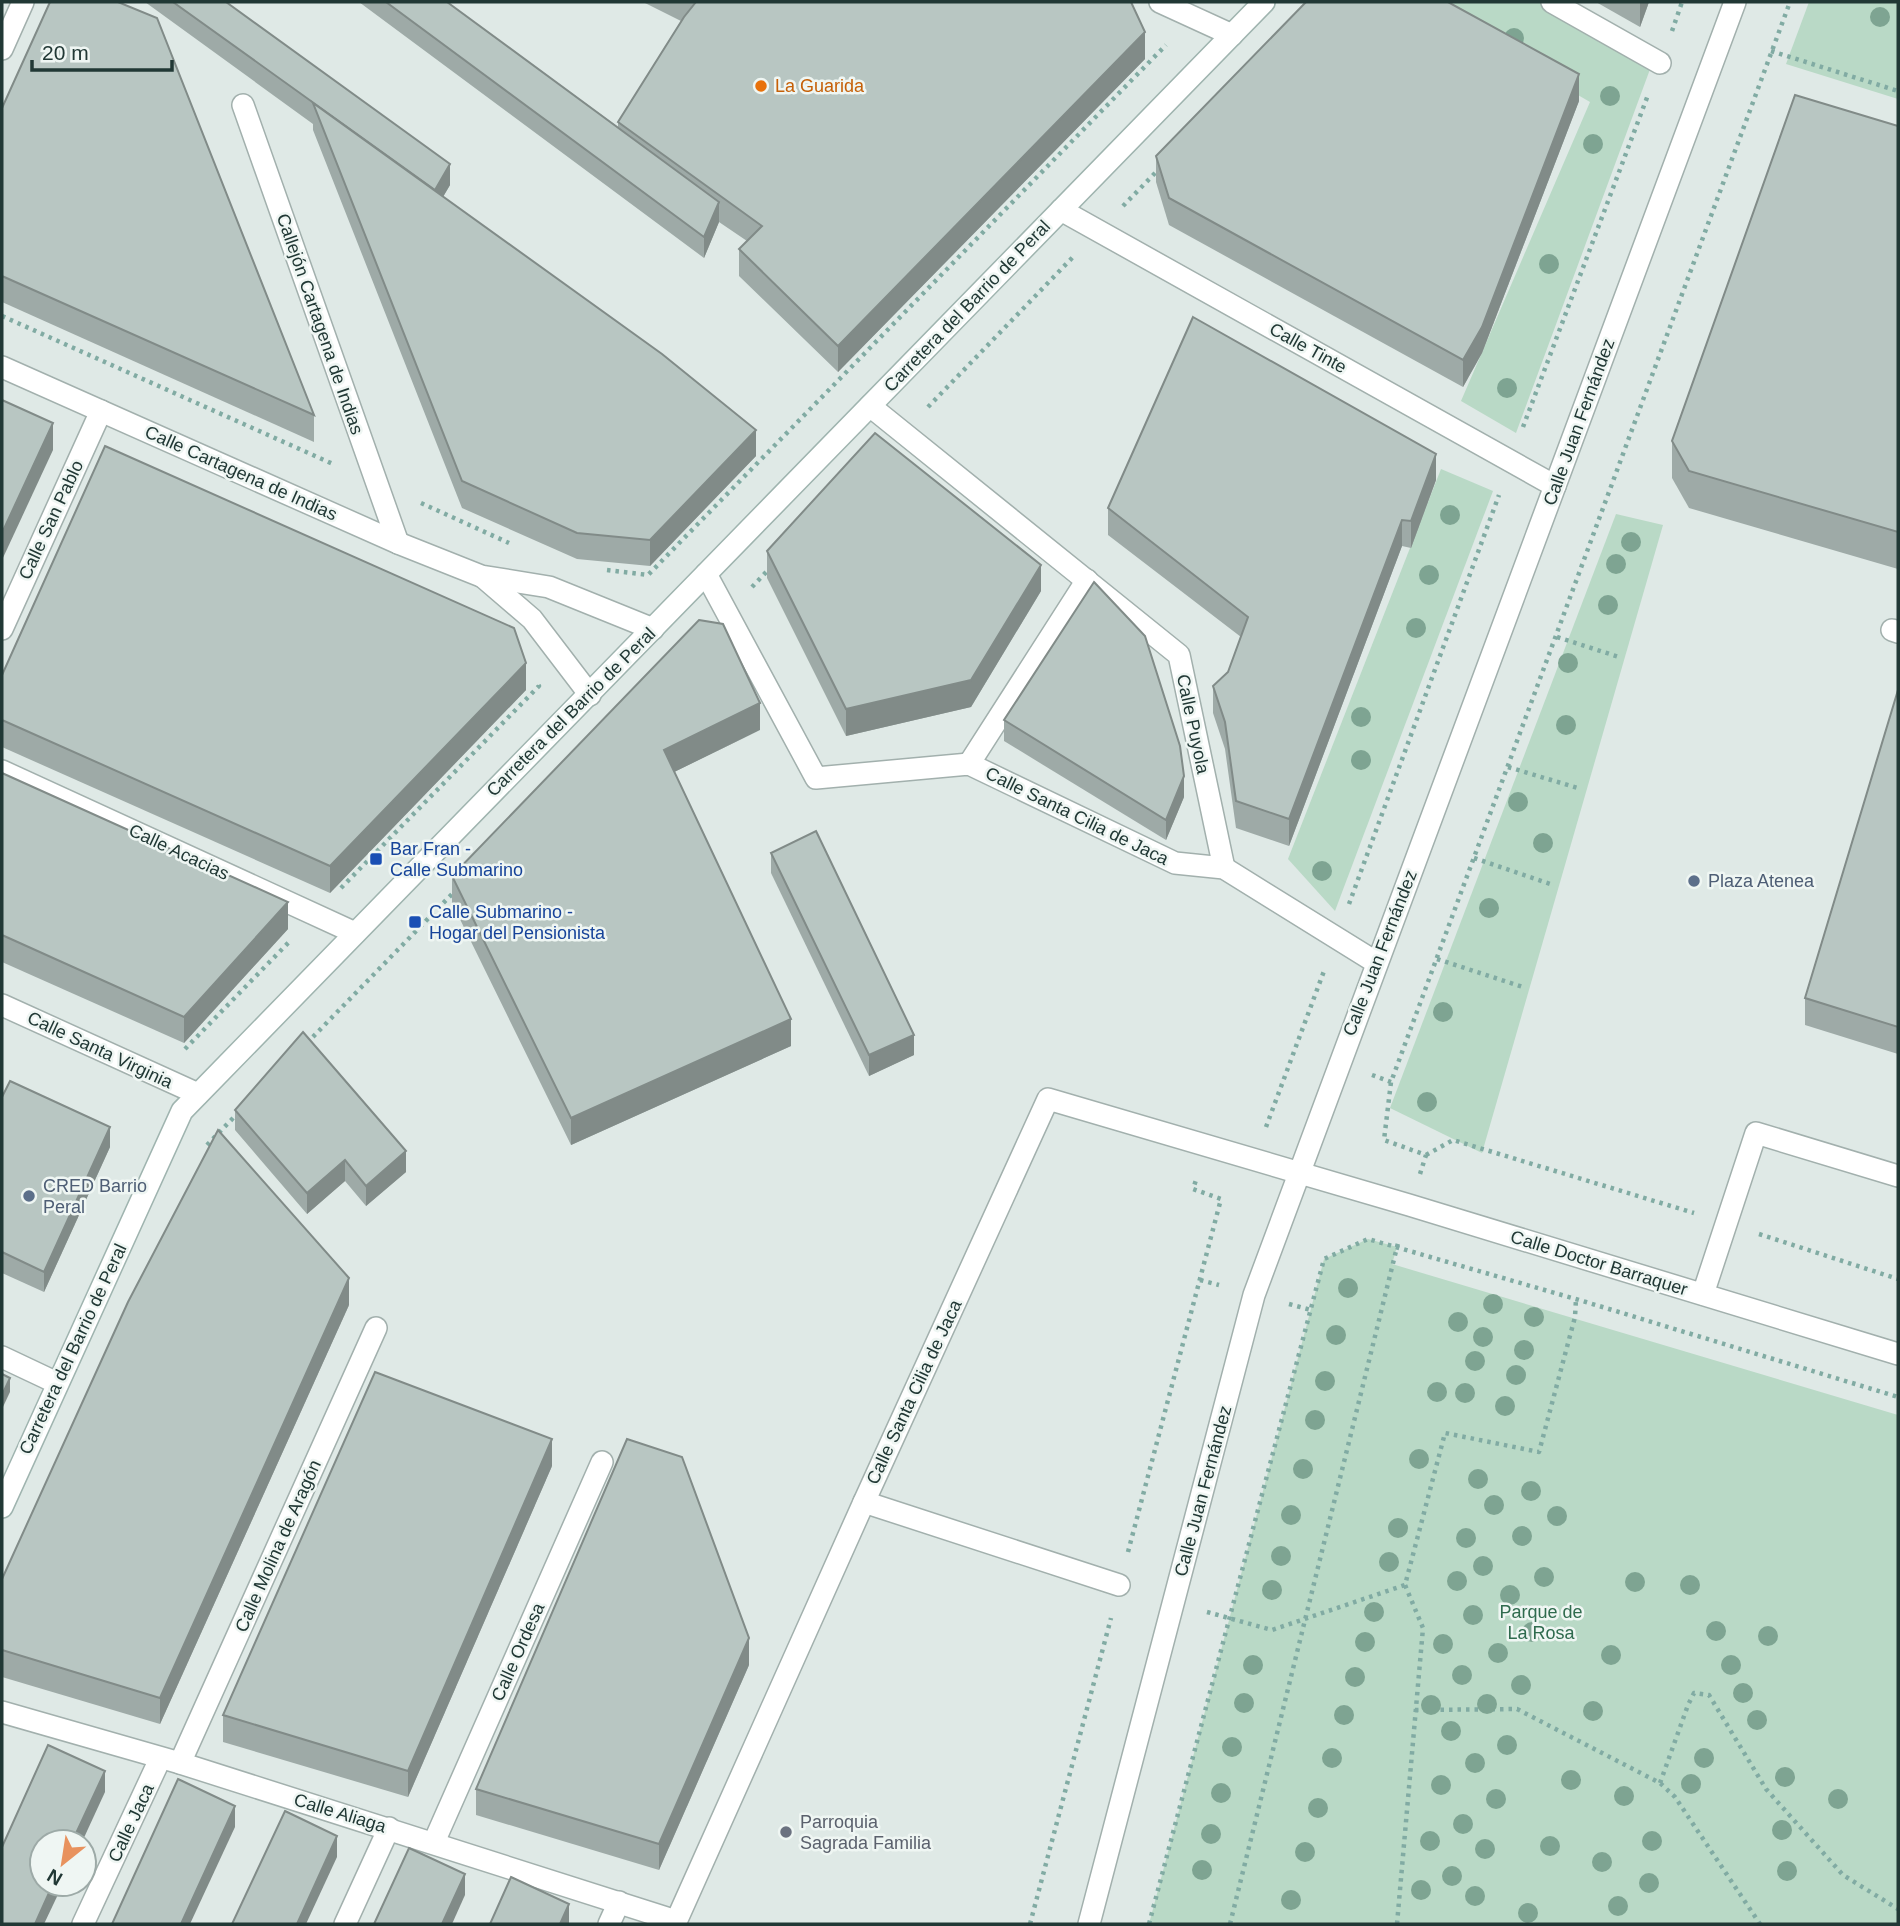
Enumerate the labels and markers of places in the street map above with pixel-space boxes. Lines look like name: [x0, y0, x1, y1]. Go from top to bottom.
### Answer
place label: La Guarida: [775, 76, 865, 96]
marker: La Guarida: [753, 78, 769, 94]
place label: Bar Fran - Calle Submarino: [390, 839, 523, 880]
marker: Bar Fran - Calle Submarino: [368, 851, 384, 867]
place label: Plaza Atenea: [1708, 871, 1815, 891]
marker: Plaza Atenea: [1686, 873, 1702, 889]
place label: Calle Submarino - Hogar del Pensionista: [429, 902, 606, 943]
marker: Calle Submarino - Hogar del Pensionista: [407, 914, 423, 930]
place label: CRED Barrio Peral: [43, 1176, 147, 1217]
marker: CRED Barrio Peral: [21, 1188, 37, 1204]
place label: Parroquia Sagrada Familia: [800, 1812, 932, 1853]
marker: Parroquia Sagrada Familia: [778, 1824, 794, 1840]

